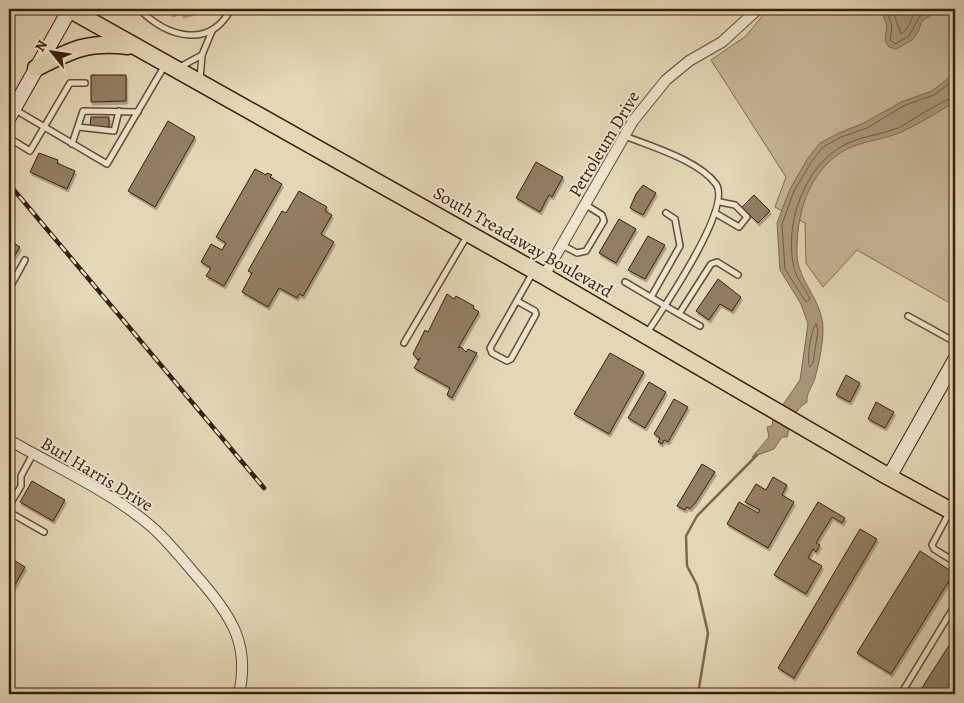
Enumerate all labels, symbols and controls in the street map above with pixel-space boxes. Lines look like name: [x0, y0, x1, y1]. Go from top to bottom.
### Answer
north arrow: [28, 28, 78, 78]
text: N: [30, 37, 52, 55]
street label: Petroleum Drive: [563, 86, 645, 202]
street label: South Treadaway Boulevard: [429, 181, 617, 303]
street label: Burl Harris Drive: [36, 431, 158, 517]

